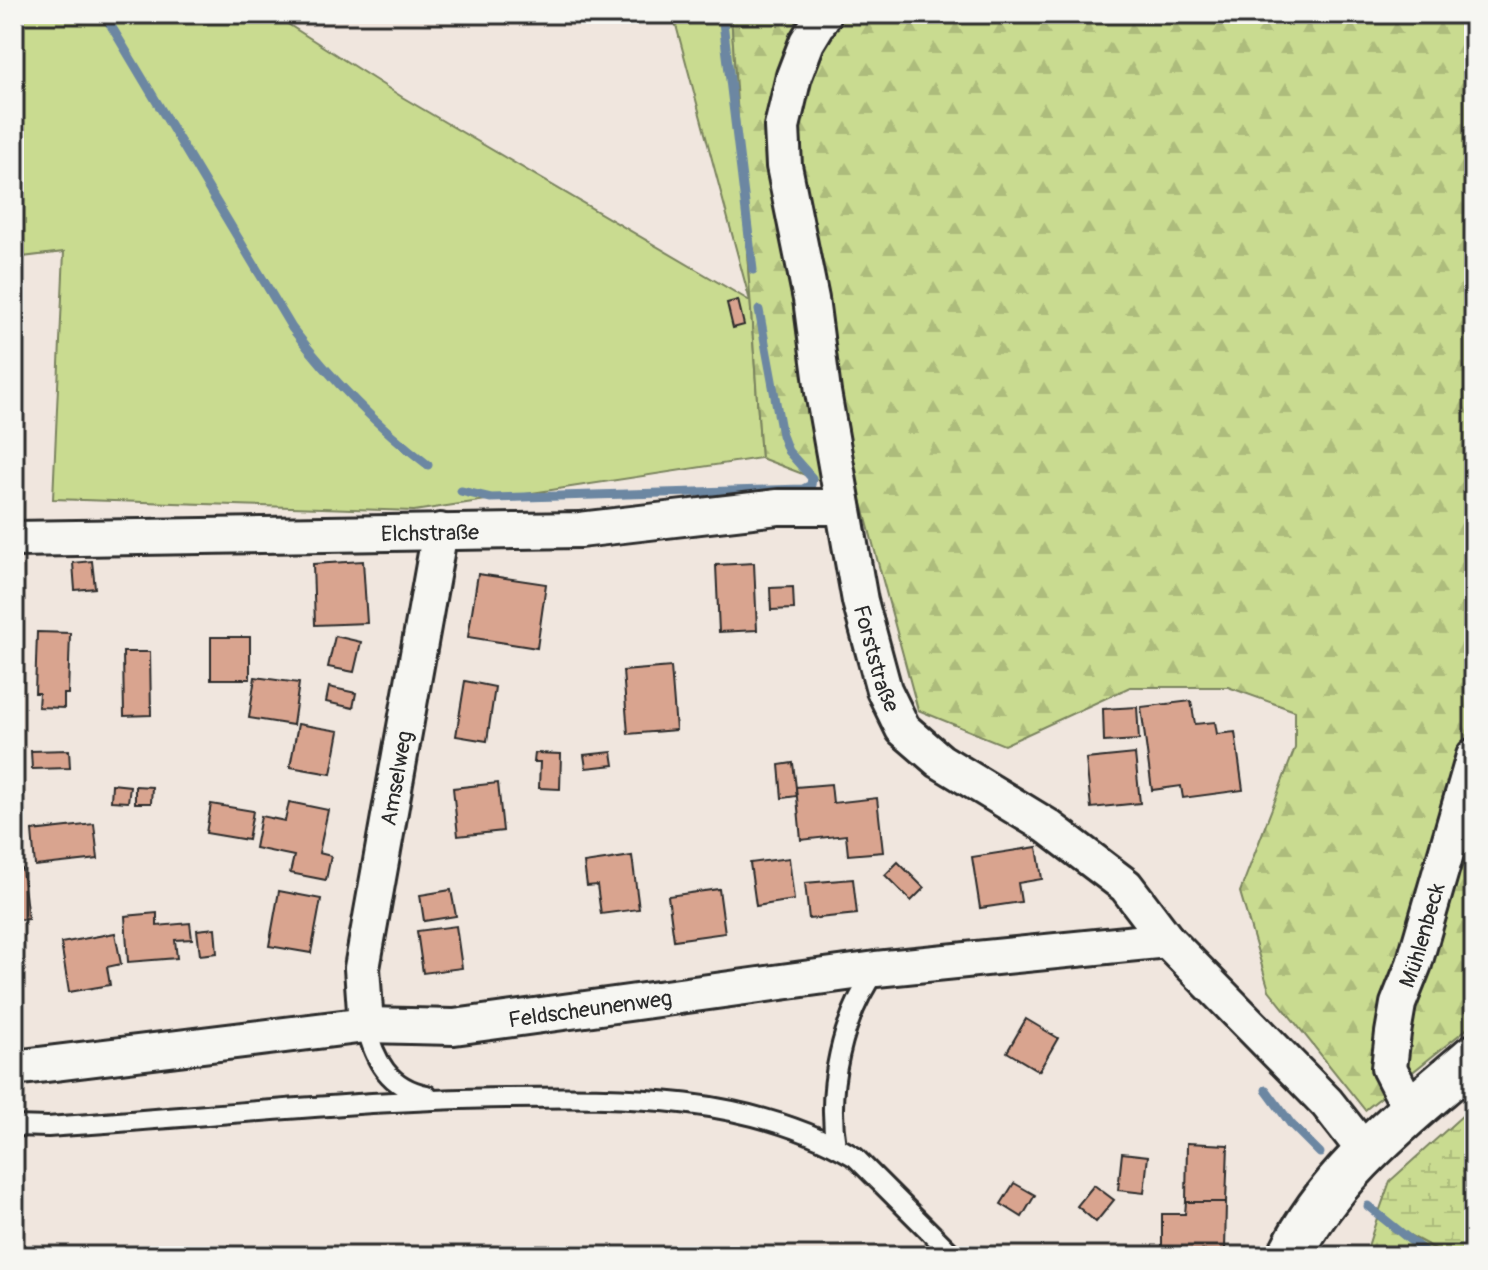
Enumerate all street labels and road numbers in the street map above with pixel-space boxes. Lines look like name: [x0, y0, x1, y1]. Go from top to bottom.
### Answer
street label: Elchstraße: [381, 519, 479, 548]
street label: Forststraße: [847, 602, 906, 717]
street label: Amselweg: [375, 729, 419, 828]
street label: Mühlenbeck: [1393, 880, 1452, 992]
street label: Feldscheunenweg: [507, 984, 674, 1034]

